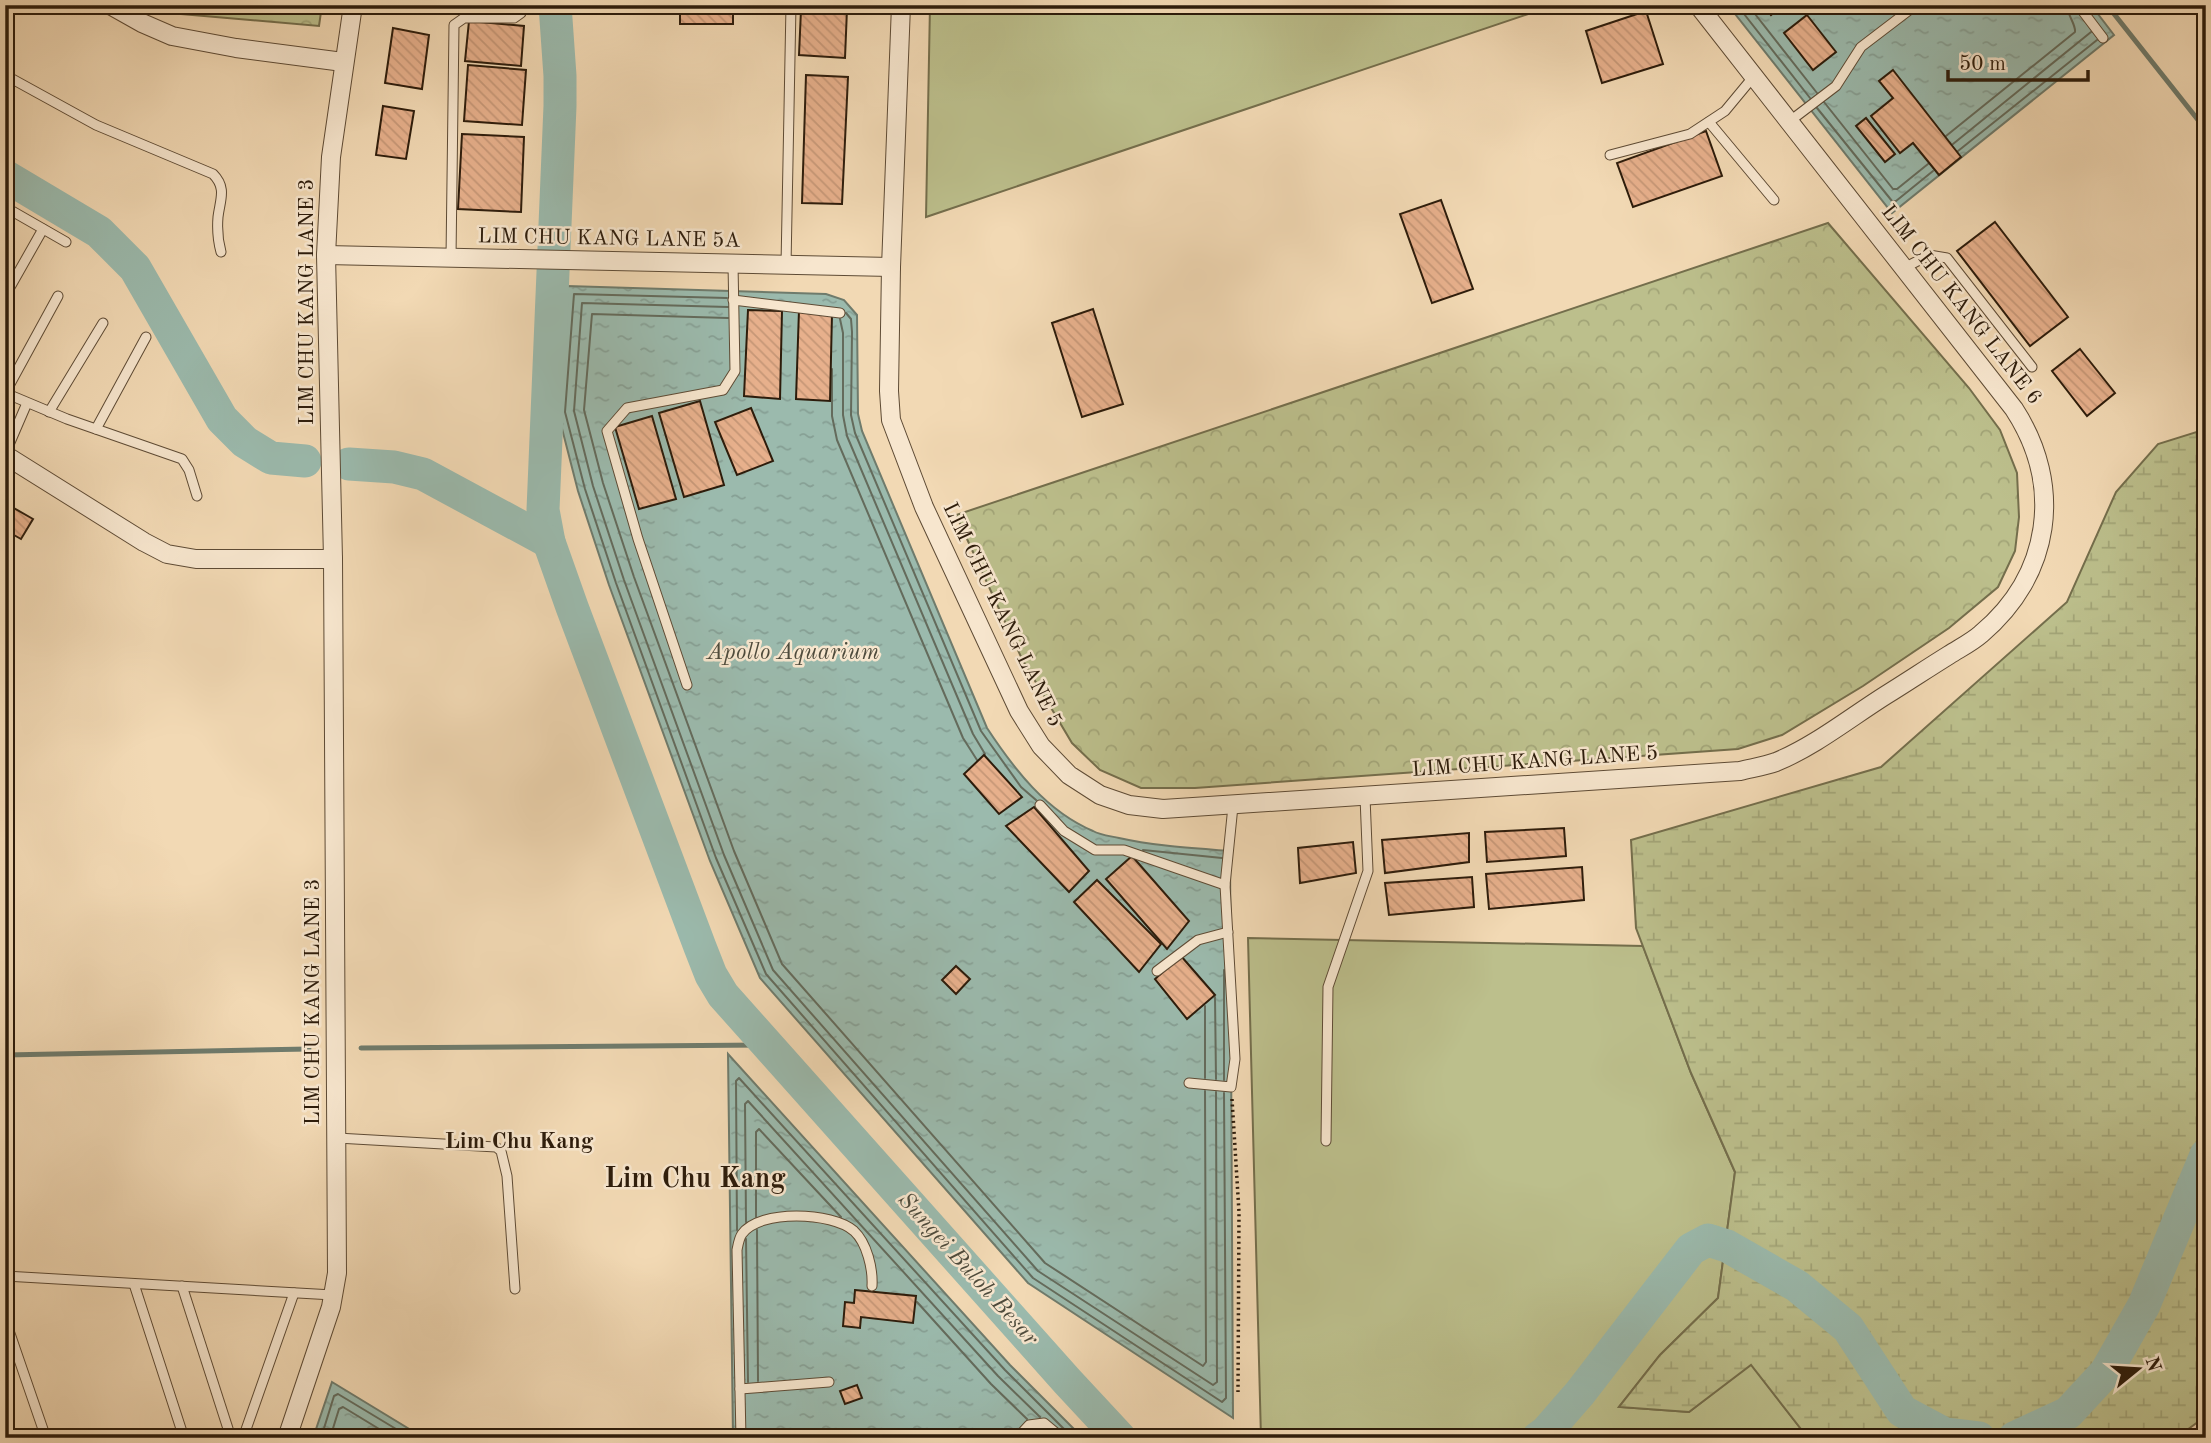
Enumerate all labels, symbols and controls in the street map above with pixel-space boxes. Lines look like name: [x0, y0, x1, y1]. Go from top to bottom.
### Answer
scale bar: [1948, 38, 2088, 82]
text: 50 m: [1959, 54, 2006, 75]
street label: LIM CHU KANG LANE 3: [297, 179, 318, 425]
street label: LIM CHU KANG LANE 6: [1877, 201, 2045, 409]
street label: LIM CHU KANG LANE 5A: [478, 226, 740, 252]
street label: LIM CHU KANG LANE 5: [939, 500, 1065, 730]
water label: Apollo Aquarium: [705, 641, 879, 665]
street label: LIM CHU KANG LANE 5: [1411, 743, 1659, 781]
street label: LIM CHU KANG LANE 3: [303, 879, 324, 1125]
district label: Lim Chu Kang: [444, 1130, 594, 1153]
district label: Lim Chu Kang: [604, 1166, 786, 1194]
water label: Sungei Buloh Besar: [893, 1188, 1043, 1351]
north arrow: [2102, 1334, 2172, 1404]
text: N: [2141, 1355, 2163, 1375]

